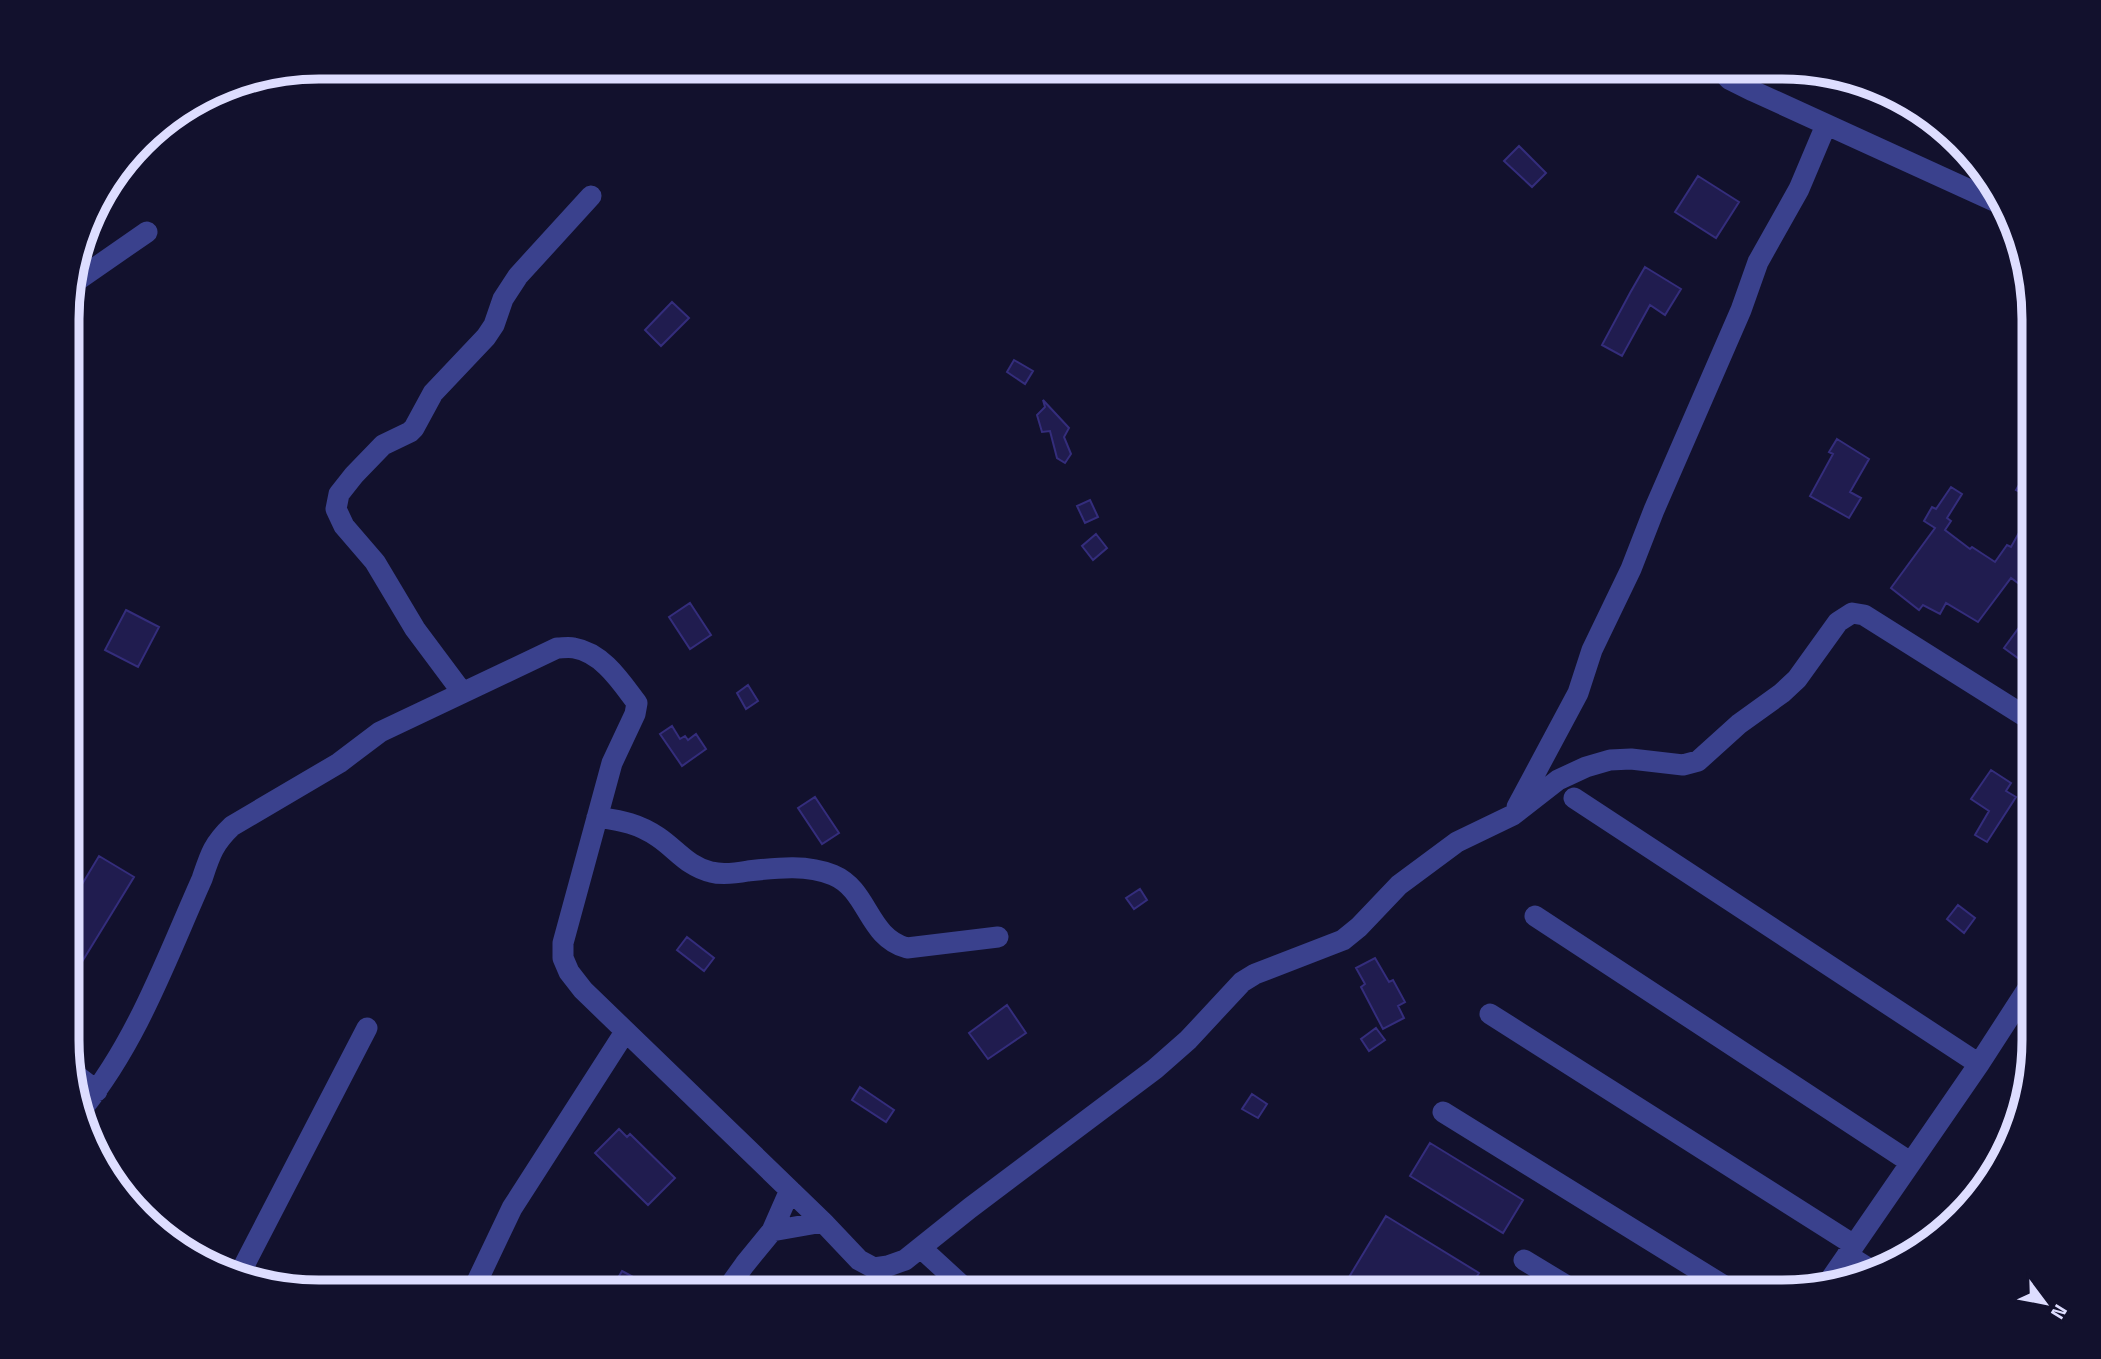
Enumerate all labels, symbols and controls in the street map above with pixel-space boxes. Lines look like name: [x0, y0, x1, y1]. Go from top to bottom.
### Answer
north arrow: [2010, 1268, 2080, 1338]
text: N: [2044, 1299, 2076, 1326]

